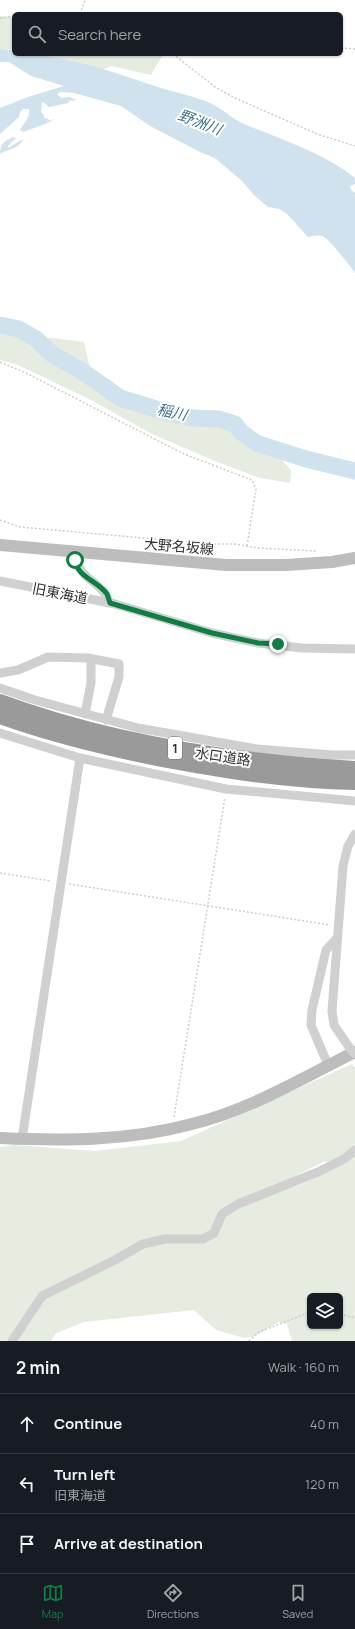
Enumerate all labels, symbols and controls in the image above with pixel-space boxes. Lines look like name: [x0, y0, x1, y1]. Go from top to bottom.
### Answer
search box: [12, 12, 343, 56]
icon: search: [26, 23, 48, 45]
text: Search here: [58, 24, 141, 45]
water label: 野洲川: [175, 104, 227, 141]
water label: 稲川: [155, 398, 191, 426]
street label: 大野名坂線: [143, 533, 215, 559]
route start: [66, 551, 84, 569]
street label: 旧東海道: [31, 578, 89, 608]
route end: [269, 635, 287, 653]
road number: 1: [168, 737, 182, 759]
street label: 水口道路: [194, 743, 252, 769]
map controls: [307, 1293, 343, 1329]
button: layers: [307, 1293, 343, 1329]
text: 2 min: [16, 1356, 60, 1379]
text: Walk · 160 m: [268, 1358, 339, 1376]
icon: ahead: [16, 1413, 38, 1435]
text: Continue: [54, 1413, 122, 1434]
text: 40 m: [310, 1415, 339, 1433]
text: Turn left: [54, 1464, 116, 1485]
icon: left: [16, 1473, 38, 1495]
text: 120 m: [305, 1475, 339, 1493]
text: 旧東海道: [54, 1486, 106, 1504]
icon: arrive: [16, 1533, 38, 1555]
text: Arrive at destination: [54, 1533, 203, 1554]
tab: Map: [42, 1582, 64, 1621]
tab: Directions: [147, 1582, 199, 1621]
tab: Saved: [282, 1582, 313, 1621]

